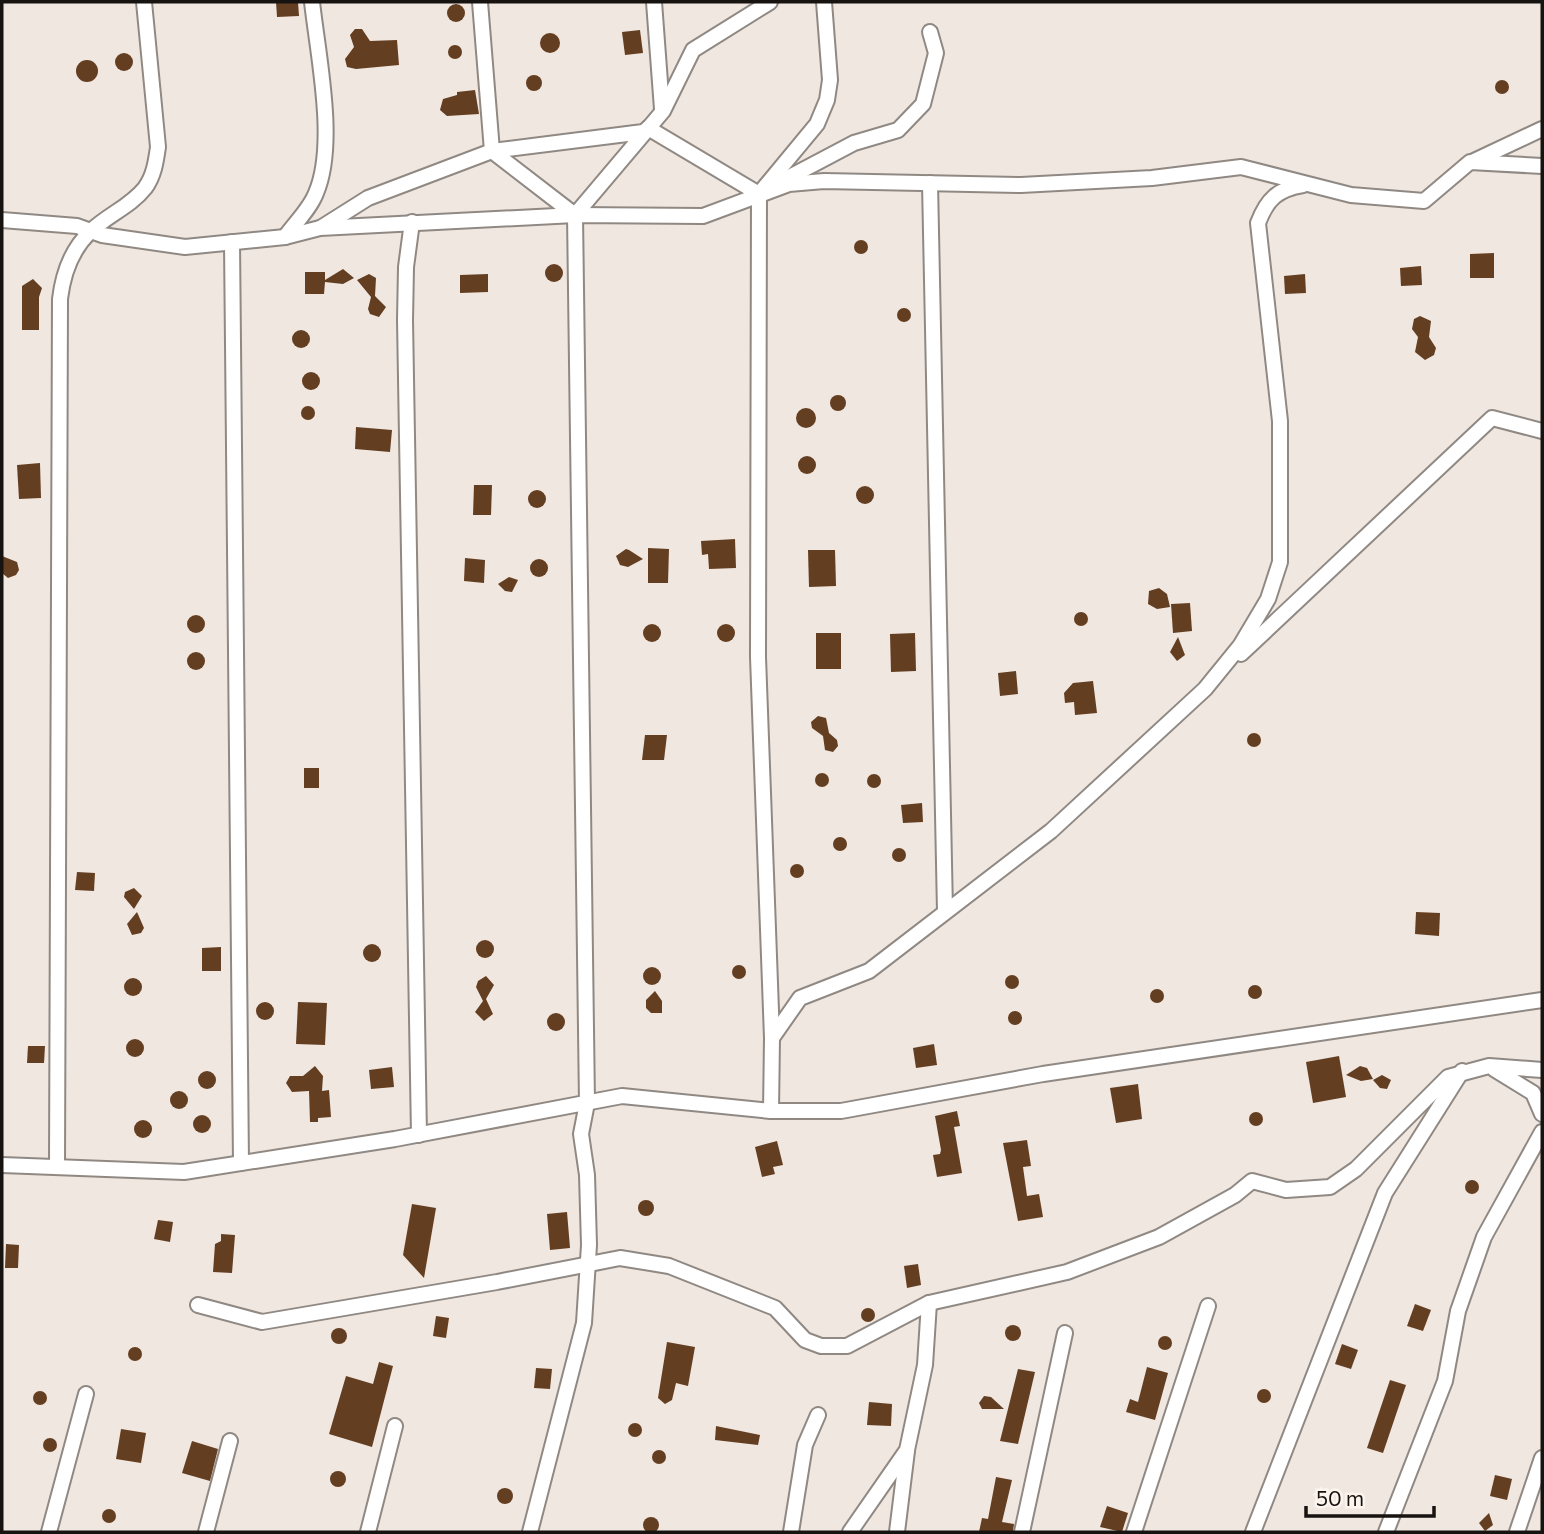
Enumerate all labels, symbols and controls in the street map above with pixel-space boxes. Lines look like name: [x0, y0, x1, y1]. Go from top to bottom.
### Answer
scale bar: [1306, 1474, 1434, 1518]
text: 50 m: [1316, 1485, 1364, 1510]

